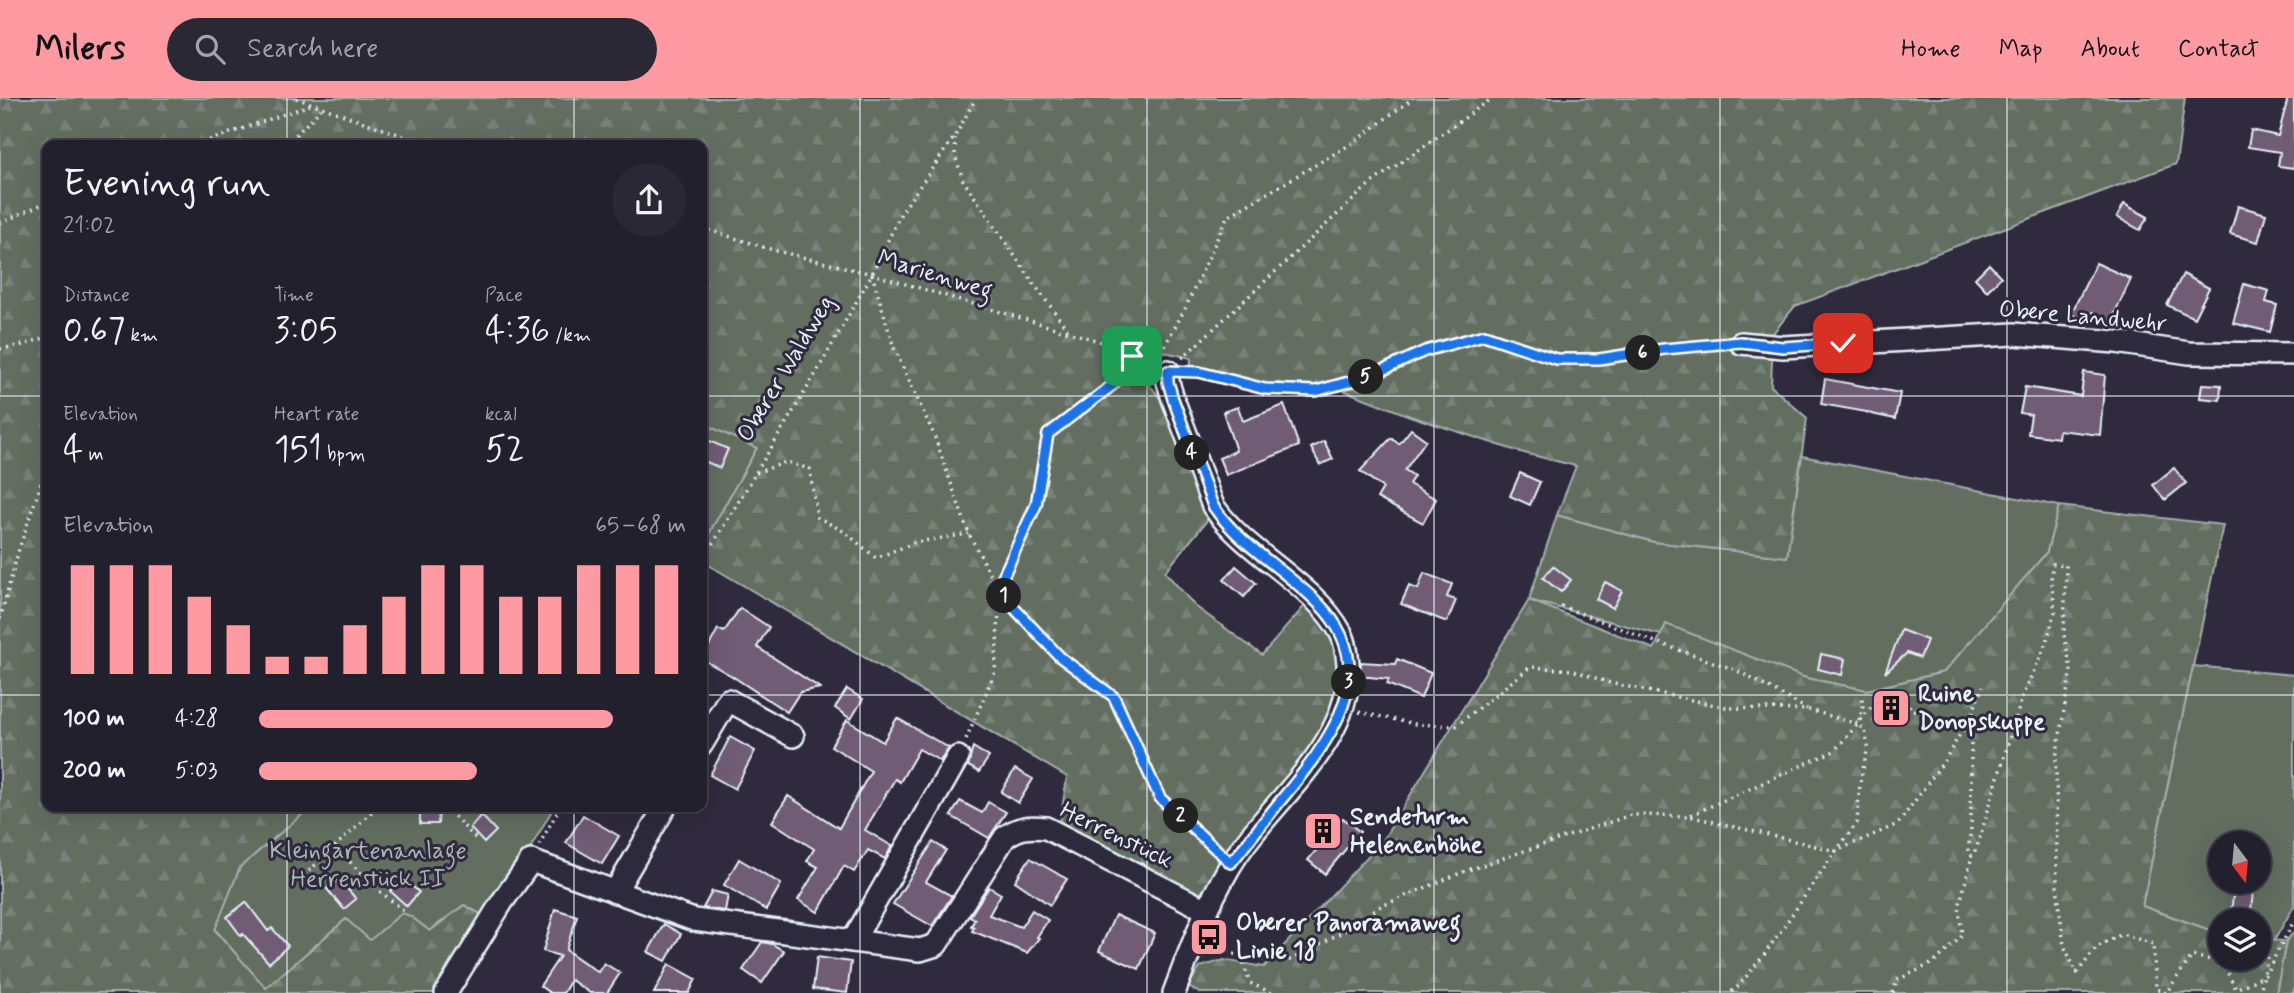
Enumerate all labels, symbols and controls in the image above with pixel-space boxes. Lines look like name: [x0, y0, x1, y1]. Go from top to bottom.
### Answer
search box: [167, 18, 657, 81]
text: Milers: [35, 27, 125, 71]
icon: search: [191, 30, 229, 68]
text: Search here: [247, 32, 378, 66]
text: Home: [1901, 34, 1961, 65]
text: Map: [1999, 34, 2043, 65]
text: About: [2081, 34, 2140, 65]
text: Contact: [2178, 34, 2259, 65]
text: Evening run: [63, 160, 270, 209]
button: share: [612, 163, 686, 237]
text: 21:02: [63, 211, 115, 241]
street label: Marienweg: [873, 243, 996, 310]
text: Distance: [63, 283, 130, 308]
text: Time: [274, 283, 314, 308]
text: Pace: [485, 283, 523, 308]
street label: Oberer Waldweg: [730, 290, 842, 448]
street label: Obere Landwehr: [1998, 294, 2168, 340]
text: 0.67: [63, 308, 125, 354]
text: 3:05: [274, 308, 337, 354]
text: 4:36: [485, 308, 550, 354]
pin: [1813, 313, 1873, 373]
text: km: [125, 323, 158, 348]
text: /km: [550, 323, 591, 348]
icon: check: [1824, 324, 1862, 362]
pin: [1102, 326, 1162, 386]
pin: 6: [1626, 336, 1660, 370]
icon: arrive: [1113, 337, 1151, 375]
text: 6: [1638, 340, 1647, 365]
pin: 5: [1348, 360, 1384, 394]
text: 5: [1360, 364, 1371, 389]
text: Elevation: [63, 402, 138, 427]
text: Heart rate: [274, 402, 359, 427]
text: kcal: [485, 402, 517, 427]
text: 4: [63, 427, 83, 473]
text: 151: [274, 427, 322, 473]
text: 52: [485, 427, 524, 473]
pin: 4: [1174, 436, 1210, 470]
text: 4: [1186, 440, 1197, 465]
text: m: [83, 442, 104, 467]
text: bpm: [322, 442, 365, 467]
text: Elevation: [63, 511, 154, 541]
text: 65–68 m: [595, 511, 686, 541]
pin: 1: [986, 578, 1021, 614]
text: 1: [999, 583, 1008, 608]
pin: 3: [1332, 664, 1366, 700]
text: 3: [1344, 669, 1353, 694]
place label: Ruine Donopskuppe: [1918, 679, 2045, 738]
building icon: Ruine Donopskuppe: [1870, 687, 1912, 729]
text: 100 m: [63, 704, 125, 734]
text: 4:28: [175, 704, 218, 734]
text: 200 m: [63, 756, 126, 786]
text: 5:03: [175, 756, 218, 786]
street label: Herrenstück: [1054, 795, 1178, 877]
pin: 2: [1164, 798, 1198, 834]
place label: Sendeturm Helenenhöhe: [1350, 802, 1483, 861]
text: 2: [1176, 803, 1185, 828]
building icon: Sendeturm Helenenhöhe: [1302, 810, 1344, 852]
north arrow: [2208, 831, 2272, 894]
map controls: [2208, 831, 2271, 971]
park label: Kleingartenanlage Herrenstück II: [269, 836, 467, 895]
place label: Oberer Panoramaweg Linie 18: [1236, 908, 1461, 967]
button: layers: [2208, 908, 2271, 971]
bus stop icon: Oberer Panoramaweg Linie 18: [1188, 916, 1230, 958]

